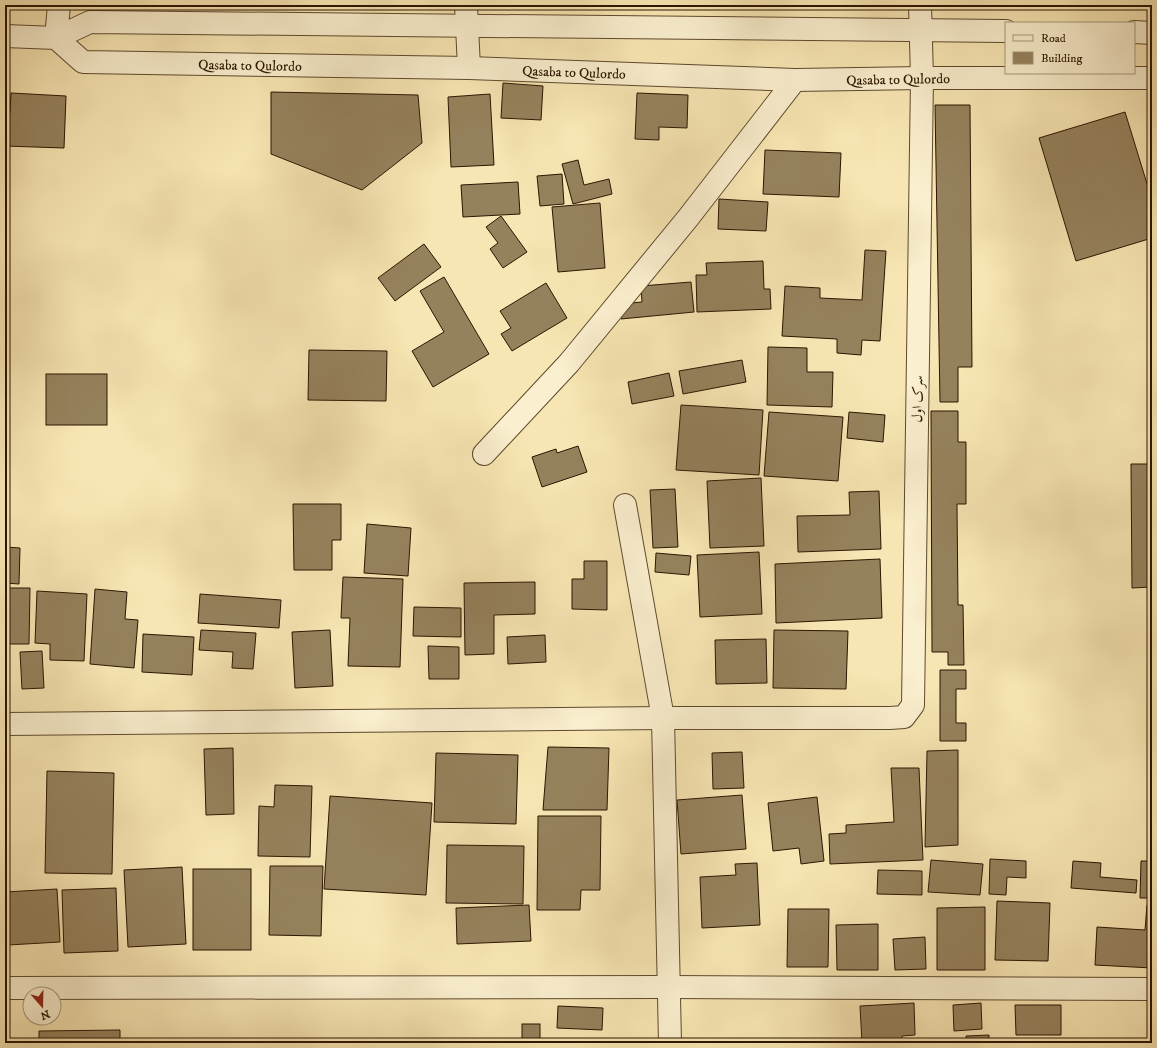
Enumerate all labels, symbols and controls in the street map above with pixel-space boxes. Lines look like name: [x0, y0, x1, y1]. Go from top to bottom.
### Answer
legend: [1005, 22, 1135, 74]
text: Road: [1041, 31, 1066, 46]
text: Building: [1041, 51, 1082, 66]
street label: Qasaba to Qulordo: [198, 56, 302, 76]
street label: Qasaba to Qulordo: [522, 62, 626, 84]
street label: Qasaba to Qulordo: [846, 70, 950, 90]
street label: سرک اول: [909, 375, 927, 423]
north arrow: [22, 986, 62, 1026]
text: N: [38, 1006, 52, 1023]

